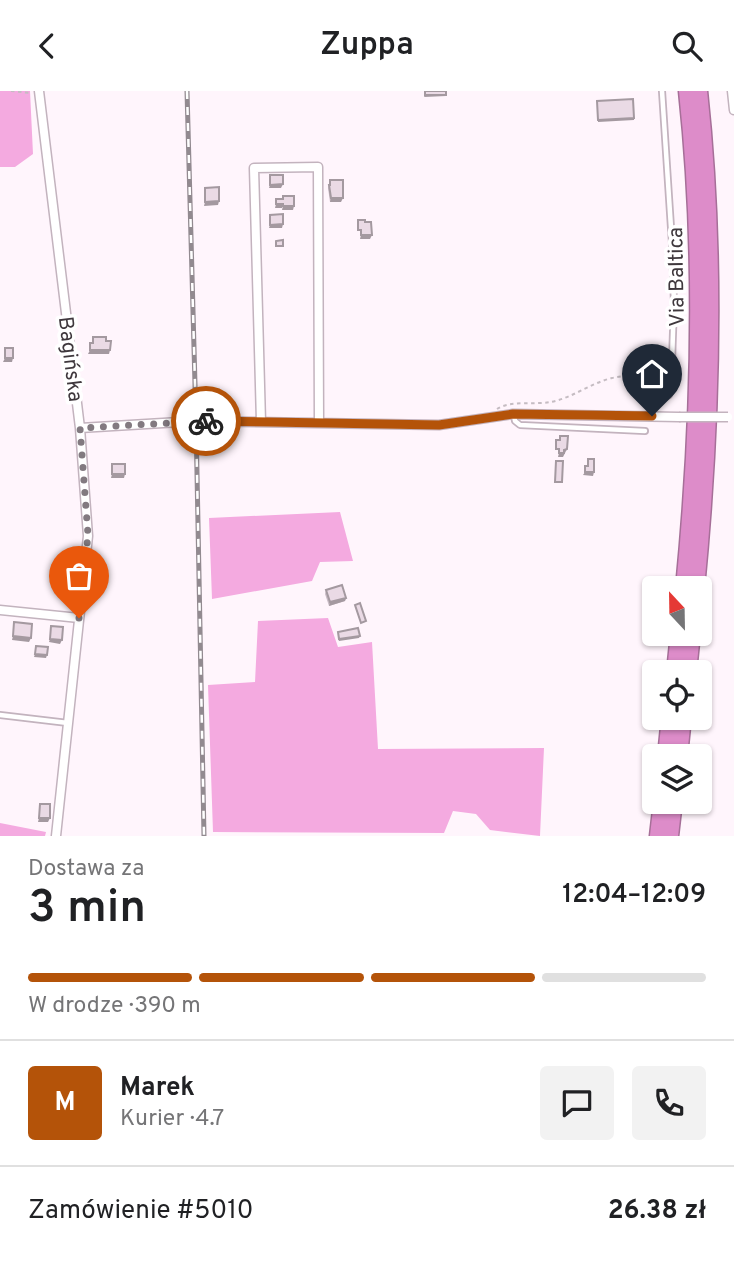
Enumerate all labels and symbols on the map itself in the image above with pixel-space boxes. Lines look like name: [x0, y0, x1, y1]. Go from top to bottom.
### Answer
street label: Via Baltica: [663, 227, 692, 327]
street label: Bagińska: [51, 315, 88, 403]
pin: [622, 344, 682, 416]
courier: [171, 386, 241, 456]
pin: [49, 546, 109, 618]
north arrow: [642, 576, 712, 646]

